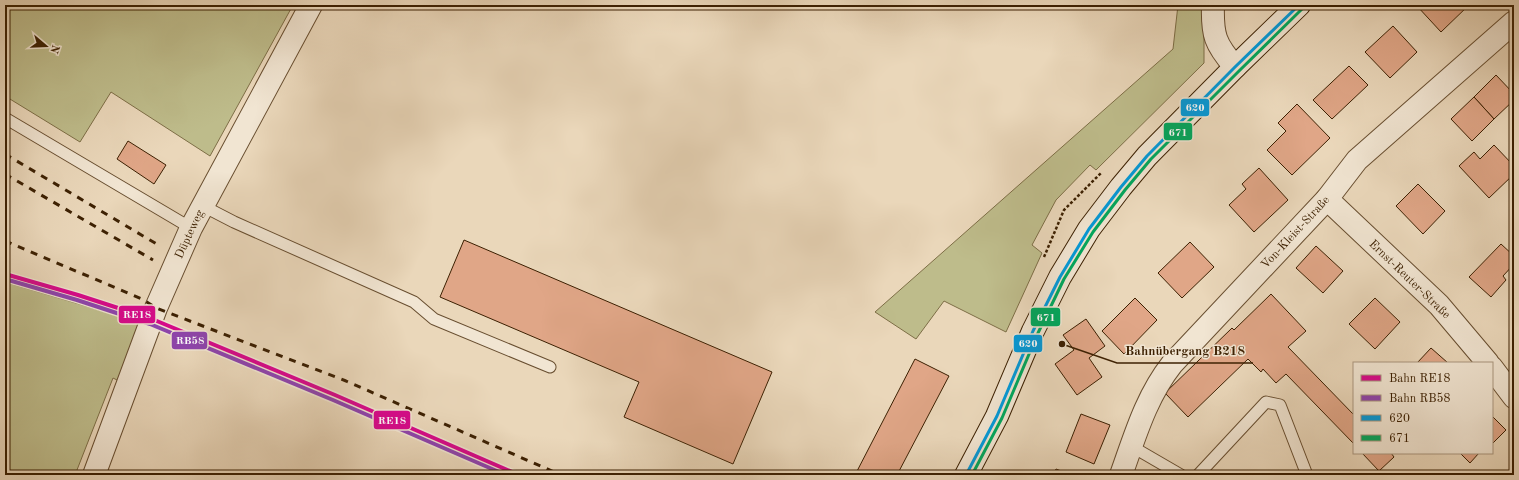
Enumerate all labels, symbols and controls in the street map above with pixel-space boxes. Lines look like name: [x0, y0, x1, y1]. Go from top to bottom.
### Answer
north arrow: [26, 26, 66, 66]
text: N: [47, 43, 61, 55]
line badge: 620: [1180, 98, 1210, 117]
text: 620: [1185, 103, 1205, 114]
line badge: 671: [1163, 122, 1193, 141]
text: 671: [1168, 128, 1188, 139]
street label: Von-Kleist-Straße: [1259, 194, 1333, 271]
street label: Düpteweg: [173, 208, 207, 261]
street label: Ernst-Reuter-Straße: [1366, 238, 1452, 322]
line badge: RE18: [118, 305, 156, 324]
line badge: 671: [1030, 307, 1061, 327]
text: RE18: [123, 310, 151, 321]
text: 671: [1036, 313, 1056, 324]
line badge: RB58: [171, 331, 208, 350]
line badge: 620: [1013, 334, 1043, 353]
text: RB58: [176, 336, 204, 347]
callout: Bahnübergang B218: [1117, 338, 1253, 363]
text: 620: [1018, 339, 1038, 350]
text: Bahnübergang B218: [1125, 345, 1245, 358]
legend: [1353, 362, 1493, 454]
text: Bahn RE18: [1389, 373, 1450, 385]
text: Bahn RB58: [1389, 392, 1450, 405]
line badge: RE18: [373, 410, 411, 430]
text: 620: [1389, 413, 1410, 425]
text: RE18: [378, 416, 406, 427]
text: 671: [1389, 433, 1410, 445]

